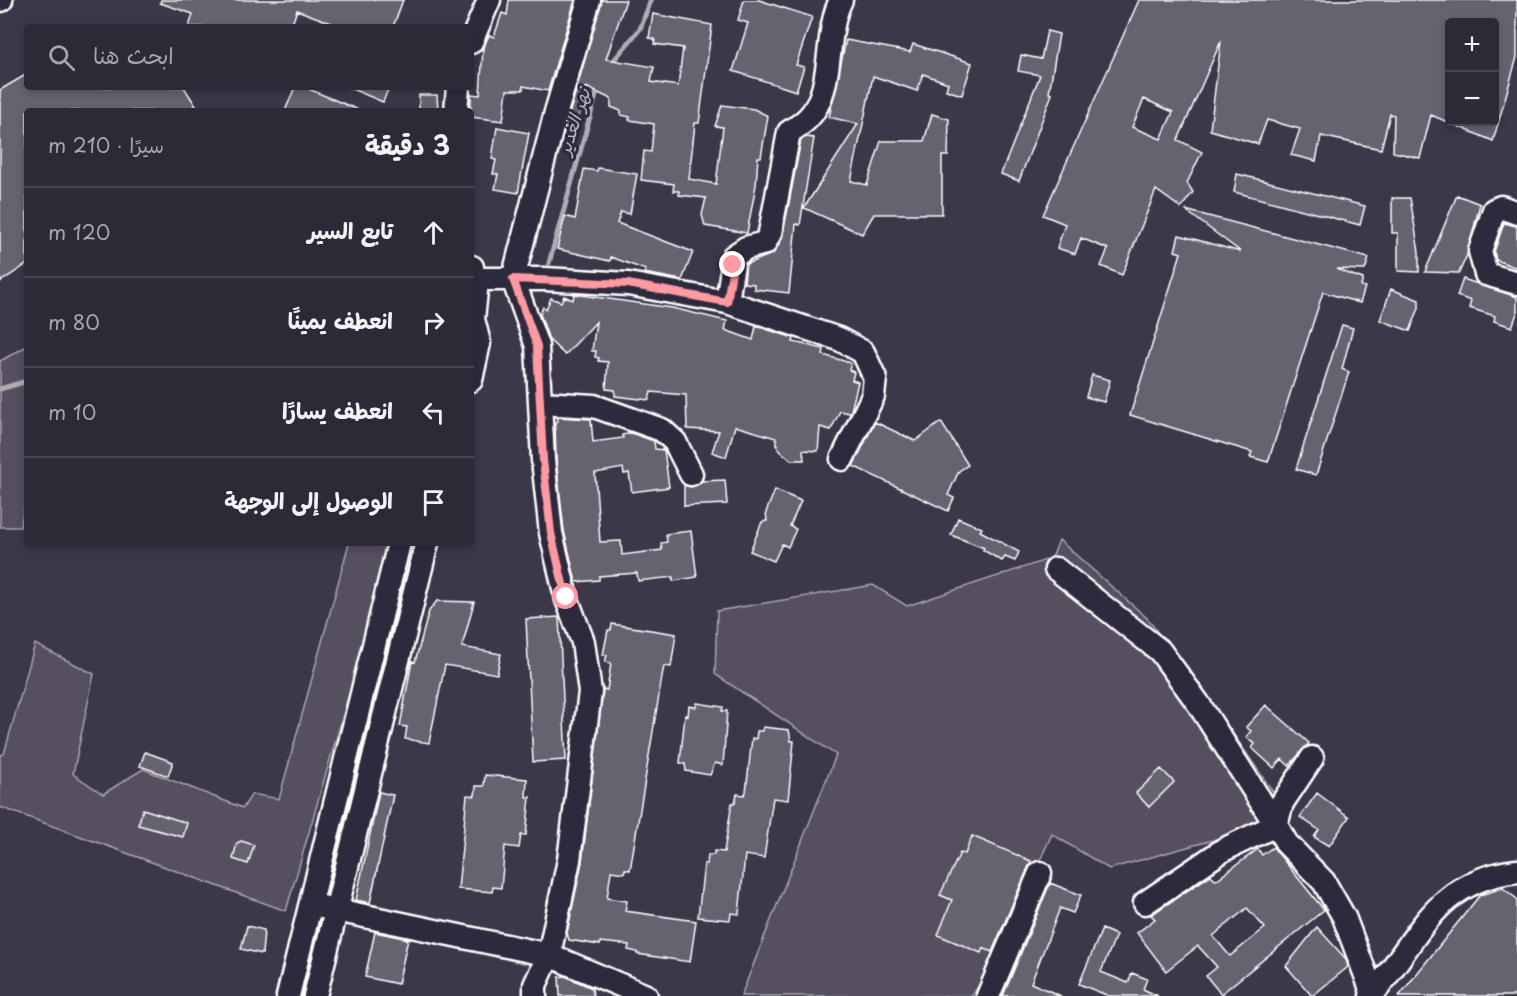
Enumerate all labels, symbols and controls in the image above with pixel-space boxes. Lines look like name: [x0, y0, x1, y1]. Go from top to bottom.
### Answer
map controls: [1445, 18, 1499, 126]
button: +: [1445, 18, 1499, 72]
search box: [24, 24, 474, 90]
text: ابحث هنا: [93, 38, 174, 71]
icon: search: [45, 41, 78, 74]
button: −: [1445, 72, 1499, 126]
water label: نهر الغدير: [549, 82, 597, 159]
text: 3 دقيقة: [365, 125, 450, 164]
text: سيرًا · 210 m: [48, 130, 164, 160]
text: تابع السير: [308, 213, 393, 246]
icon: ahead: [417, 216, 450, 249]
text: 120 m: [48, 217, 110, 247]
route end: [719, 251, 745, 277]
text: انعطف يمينًا: [288, 303, 393, 336]
icon: right: [417, 306, 450, 339]
text: 80 m: [48, 307, 100, 337]
text: انعطف يسارًا: [282, 393, 393, 426]
icon: left: [417, 396, 450, 429]
text: 10 m: [48, 397, 96, 427]
text: الوصول إلى الوجهة: [224, 483, 393, 516]
icon: arrive: [417, 486, 450, 519]
route start: [552, 583, 578, 609]

